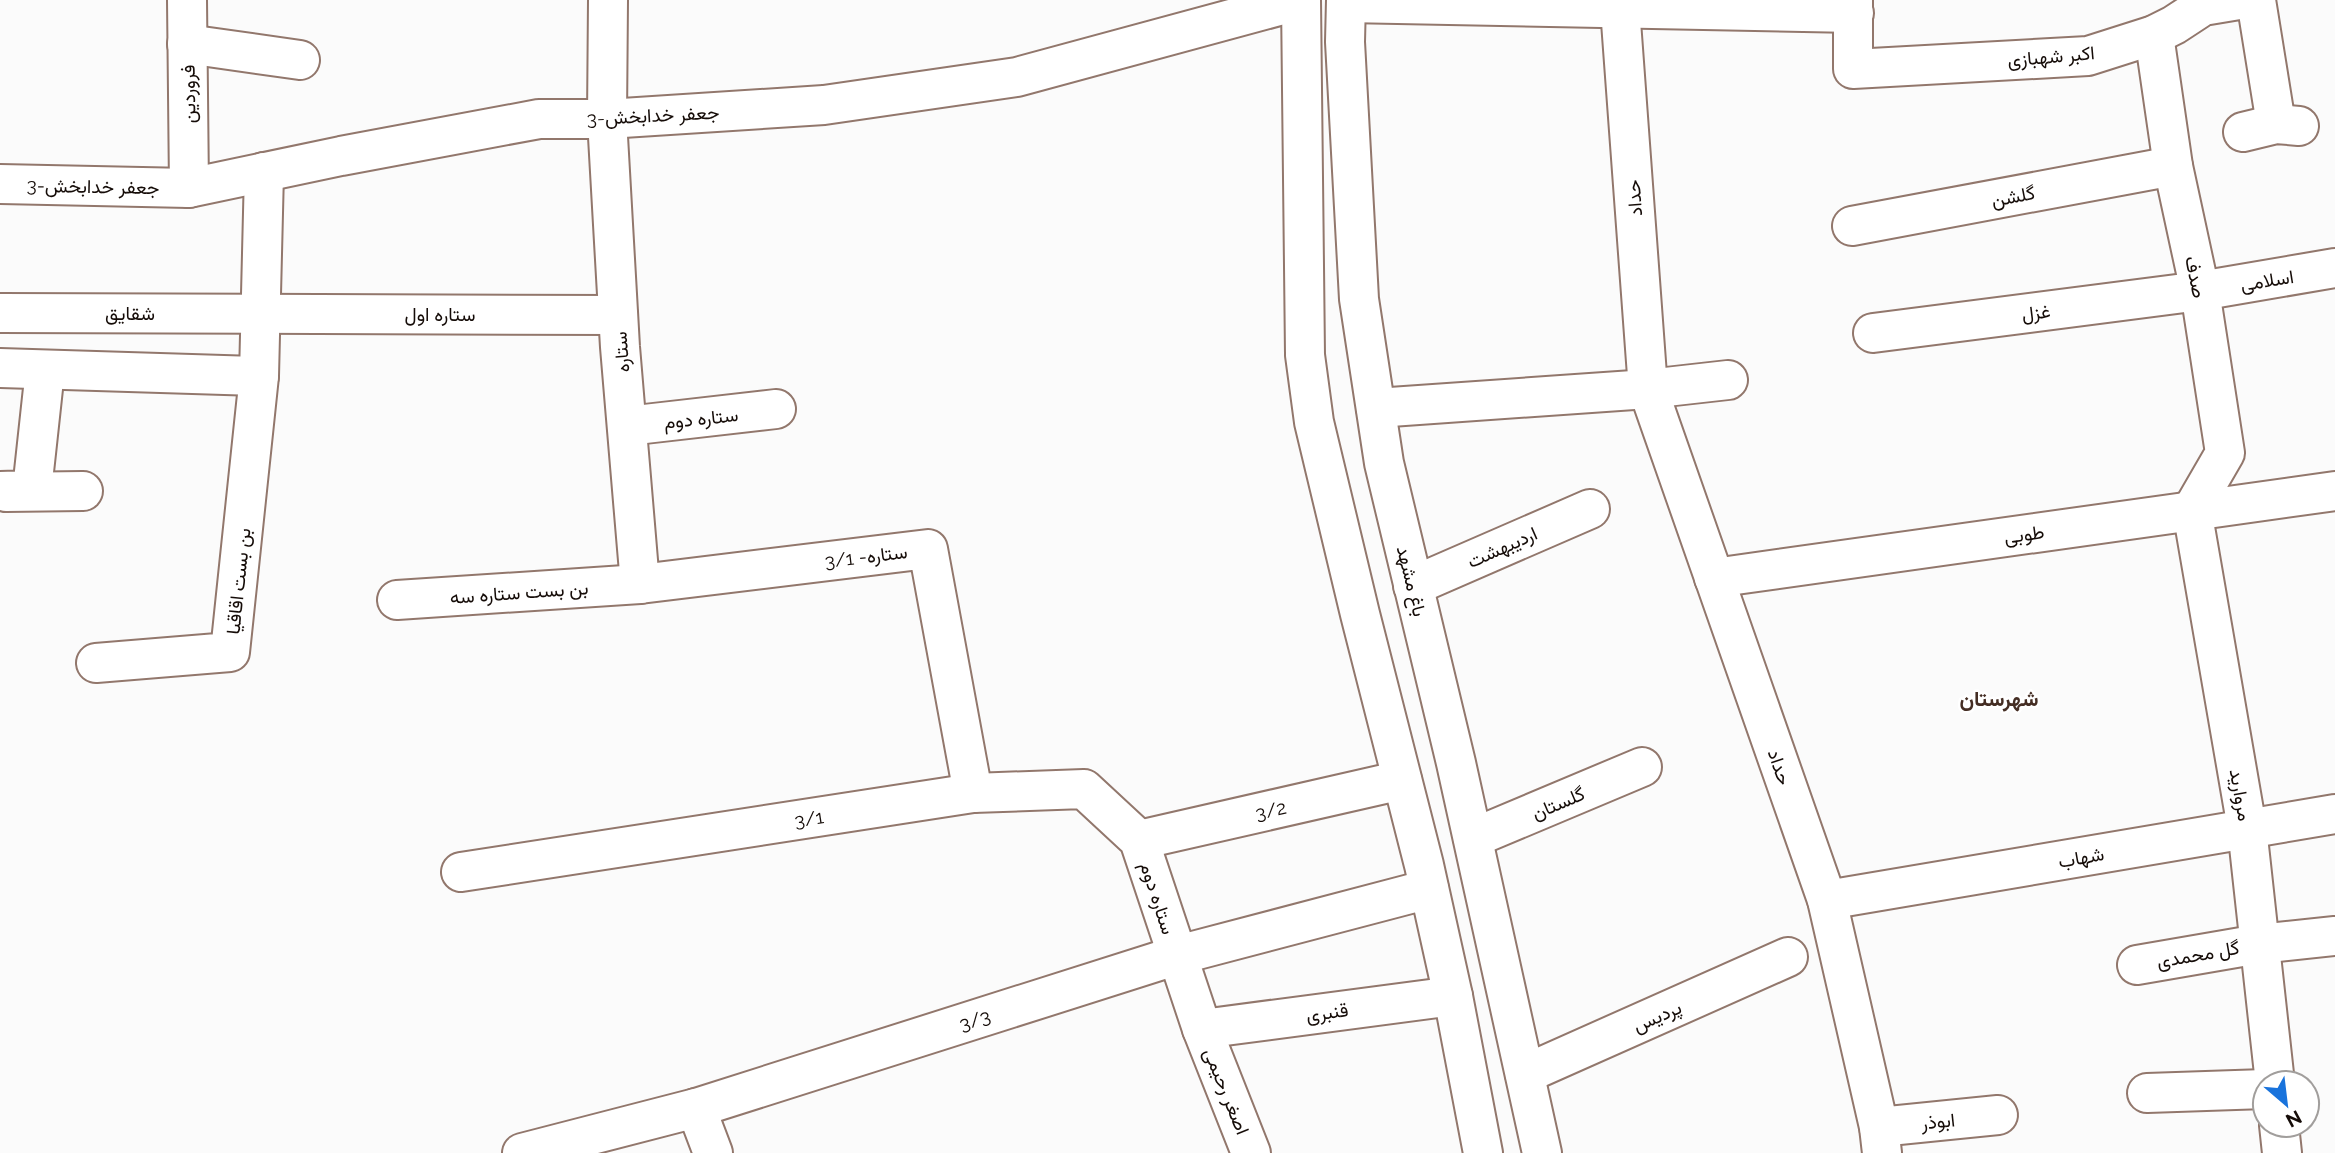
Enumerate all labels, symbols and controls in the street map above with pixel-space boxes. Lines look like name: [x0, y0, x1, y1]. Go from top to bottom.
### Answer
street label: اکبر شهبازی: [2006, 41, 2096, 72]
street label: فروردین: [176, 65, 201, 123]
street label: جعفر خدابخش-3: [586, 101, 720, 130]
street label: جعفر خدابخش-3: [26, 174, 160, 199]
street label: حداد: [1622, 179, 1646, 217]
street label: گلشن: [1989, 181, 2037, 212]
street label: صدف: [2181, 254, 2211, 300]
street label: اسلامی: [2239, 265, 2295, 296]
street label: غزل: [2020, 299, 2052, 326]
street label: شقایق: [105, 302, 155, 325]
street label: ستاره اول: [405, 303, 475, 326]
street label: ستاره: [609, 331, 634, 373]
street label: ستاره دوم: [663, 403, 740, 435]
street label: طوبی: [2002, 520, 2046, 549]
street label: اردیبهشت: [1464, 522, 1541, 573]
street label: بن بست اقاقیا: [221, 527, 256, 635]
street label: ستاره- 3/1: [823, 540, 909, 573]
street label: باغ مشهد: [1391, 543, 1431, 619]
street label: بن بست ستاره سه: [449, 576, 589, 609]
district label: شهرستان: [1959, 686, 2039, 712]
street label: حداد: [1764, 746, 1796, 788]
street label: مروارید: [2225, 767, 2256, 823]
street label: گلستان: [1528, 782, 1588, 824]
street label: 3/2: [1253, 796, 1288, 824]
street label: 3/1: [793, 805, 825, 831]
street label: شهاب: [2056, 842, 2106, 873]
street label: ستاره دوم: [1134, 859, 1180, 938]
street label: گل محمدی: [2155, 936, 2241, 973]
street label: پردیس: [1629, 996, 1686, 1039]
street label: قنبری: [1304, 998, 1350, 1027]
street label: 3/3: [956, 1004, 993, 1035]
street label: اصغر رحیمی: [1199, 1044, 1254, 1138]
north arrow: [2251, 1069, 2321, 1139]
text: N: [2282, 1106, 2306, 1132]
street label: ابوذر: [1919, 1108, 1956, 1135]

